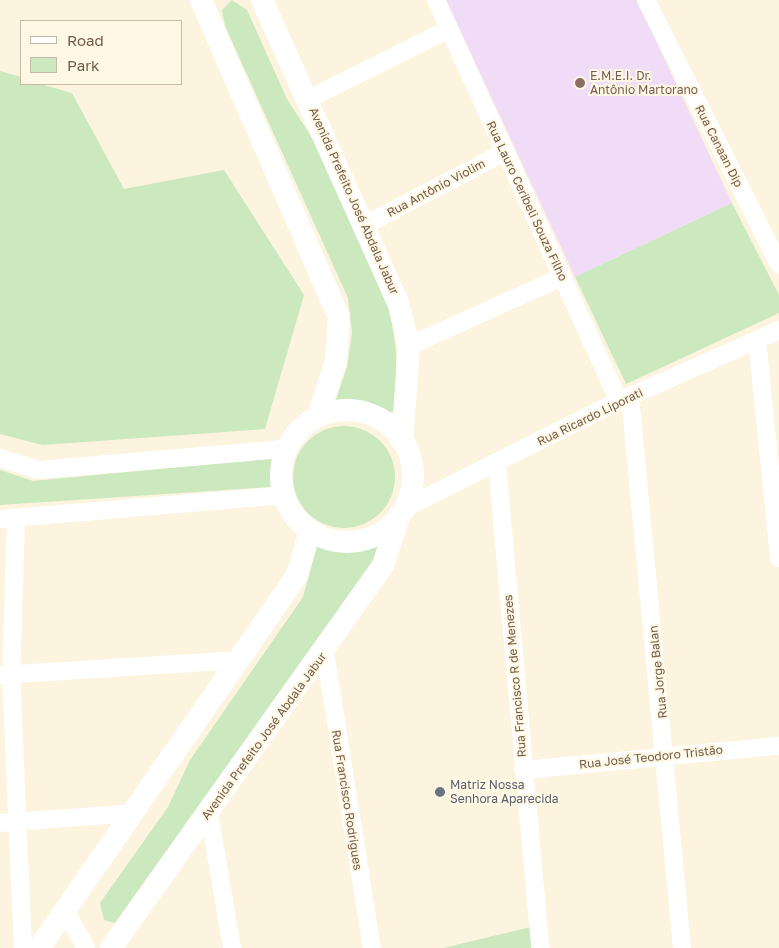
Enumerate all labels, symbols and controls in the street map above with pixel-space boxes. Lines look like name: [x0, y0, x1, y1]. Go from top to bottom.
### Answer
legend: [20, 20, 182, 85]
text: Road: [67, 31, 104, 49]
text: Park: [67, 56, 99, 74]
place label: E.M.E.I. Dr. Antônio Martorano: [590, 69, 698, 97]
marker: E.M.E.I. Dr. Antônio Martorano: [574, 77, 586, 89]
street label: Rua Canaan Dip: [692, 103, 746, 189]
street label: Avenida Prefeito José Abdala Jabur: [306, 105, 402, 297]
street label: Rua Lauro Ceribeli Souza Filho: [484, 119, 570, 283]
street label: Rua Antônio Violim: [384, 156, 488, 220]
street label: Rua Ricardo Liporati: [535, 385, 645, 449]
street label: Rua Francisco R de Menezes: [501, 594, 529, 758]
street label: Rua Jorge Balan: [646, 625, 670, 719]
street label: Avenida Prefeito José Abdala Jabur: [198, 650, 330, 822]
street label: Rua Francisco Rodrigues: [329, 729, 365, 871]
street label: Rua José Teodoro Tristão: [578, 742, 724, 772]
place label: Matriz Nossa Senhora Aparecida: [450, 778, 559, 806]
marker: Matriz Nossa Senhora Aparecida: [434, 786, 446, 798]

